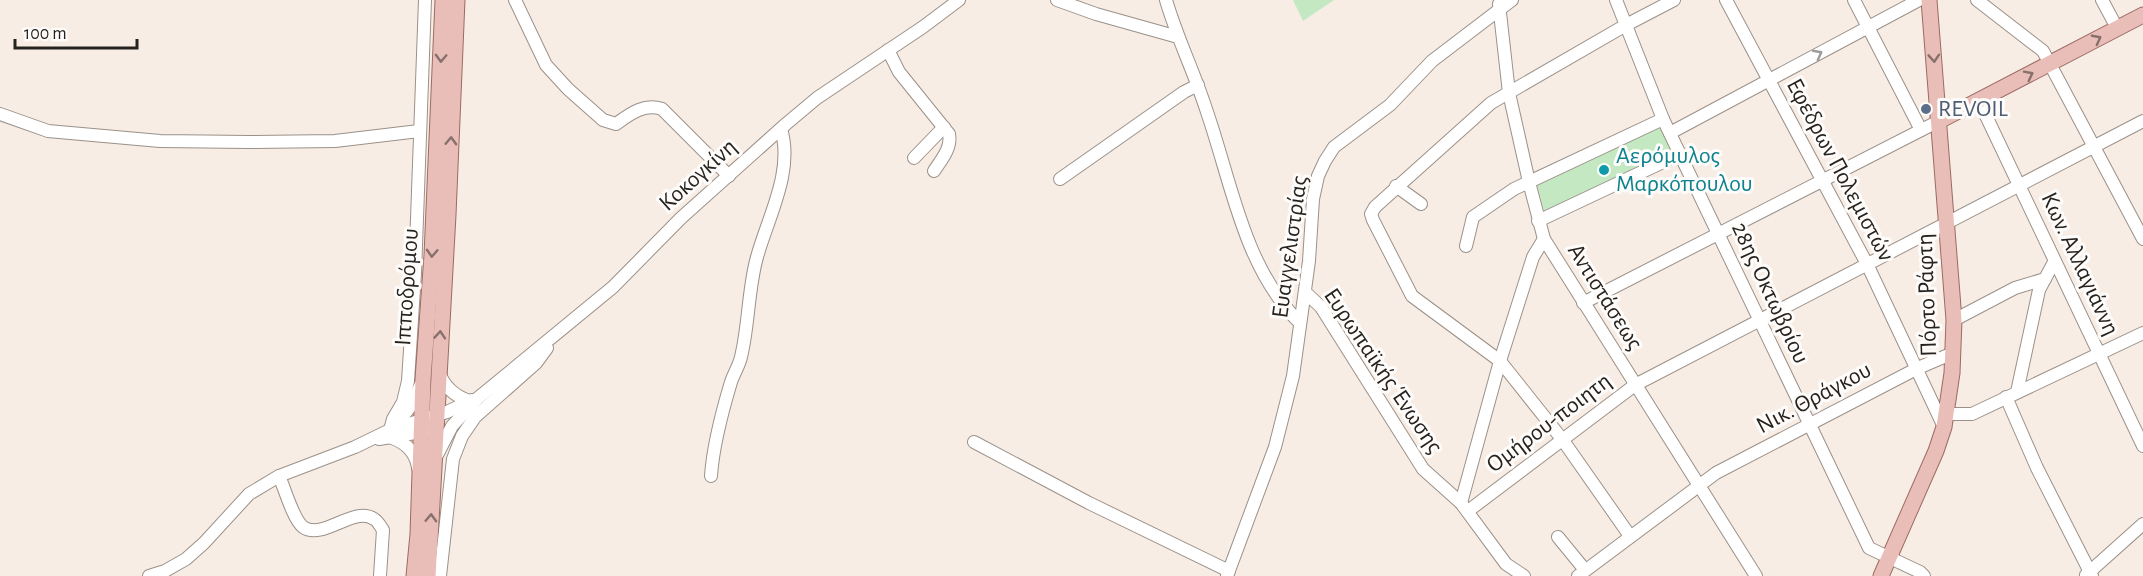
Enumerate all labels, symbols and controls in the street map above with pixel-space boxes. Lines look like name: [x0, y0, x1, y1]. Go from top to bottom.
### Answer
scale bar: [15, 12, 136, 50]
text: 100 m: [24, 25, 67, 43]
one-way arrow: [2090, 35, 2101, 47]
one-way arrow: [1812, 50, 1822, 61]
one-way arrow: [434, 54, 447, 63]
one-way arrow: [1927, 54, 1940, 63]
one-way arrow: [2022, 71, 2033, 83]
street label: Εφέδρων Πολεμιστών: [1782, 75, 1898, 265]
place label: REVOIL: [1938, 97, 2008, 121]
marker: REVOIL: [1919, 102, 1933, 116]
street label: Κοκογκίνη: [655, 134, 741, 216]
one-way arrow: [445, 136, 458, 145]
place label: Αερόμυλος Μαρκόπουλου: [1616, 144, 1753, 196]
marker: Αερόμυλος Μαρκόπουλου: [1597, 163, 1611, 177]
street label: Ευαγγελιστρίας: [1268, 174, 1312, 320]
street label: Κων. Αλλαγιάννη: [2036, 189, 2124, 339]
street label: 28ης Οκτωβρίου: [1727, 219, 1813, 367]
street label: Ιπποδρόμου: [391, 227, 423, 347]
street label: Πόρτο Ράφτη: [1913, 233, 1941, 357]
street label: Αντιστάσεως: [1563, 240, 1647, 354]
one-way arrow: [426, 249, 439, 258]
street label: Ευρωπαϊκής Ένωσης: [1319, 284, 1447, 458]
one-way arrow: [434, 331, 447, 340]
street label: Νικ. Θράγκου: [1753, 358, 1875, 438]
street label: Ομήρου-ποιητη: [1482, 369, 1616, 477]
one-way arrow: [424, 513, 437, 522]

